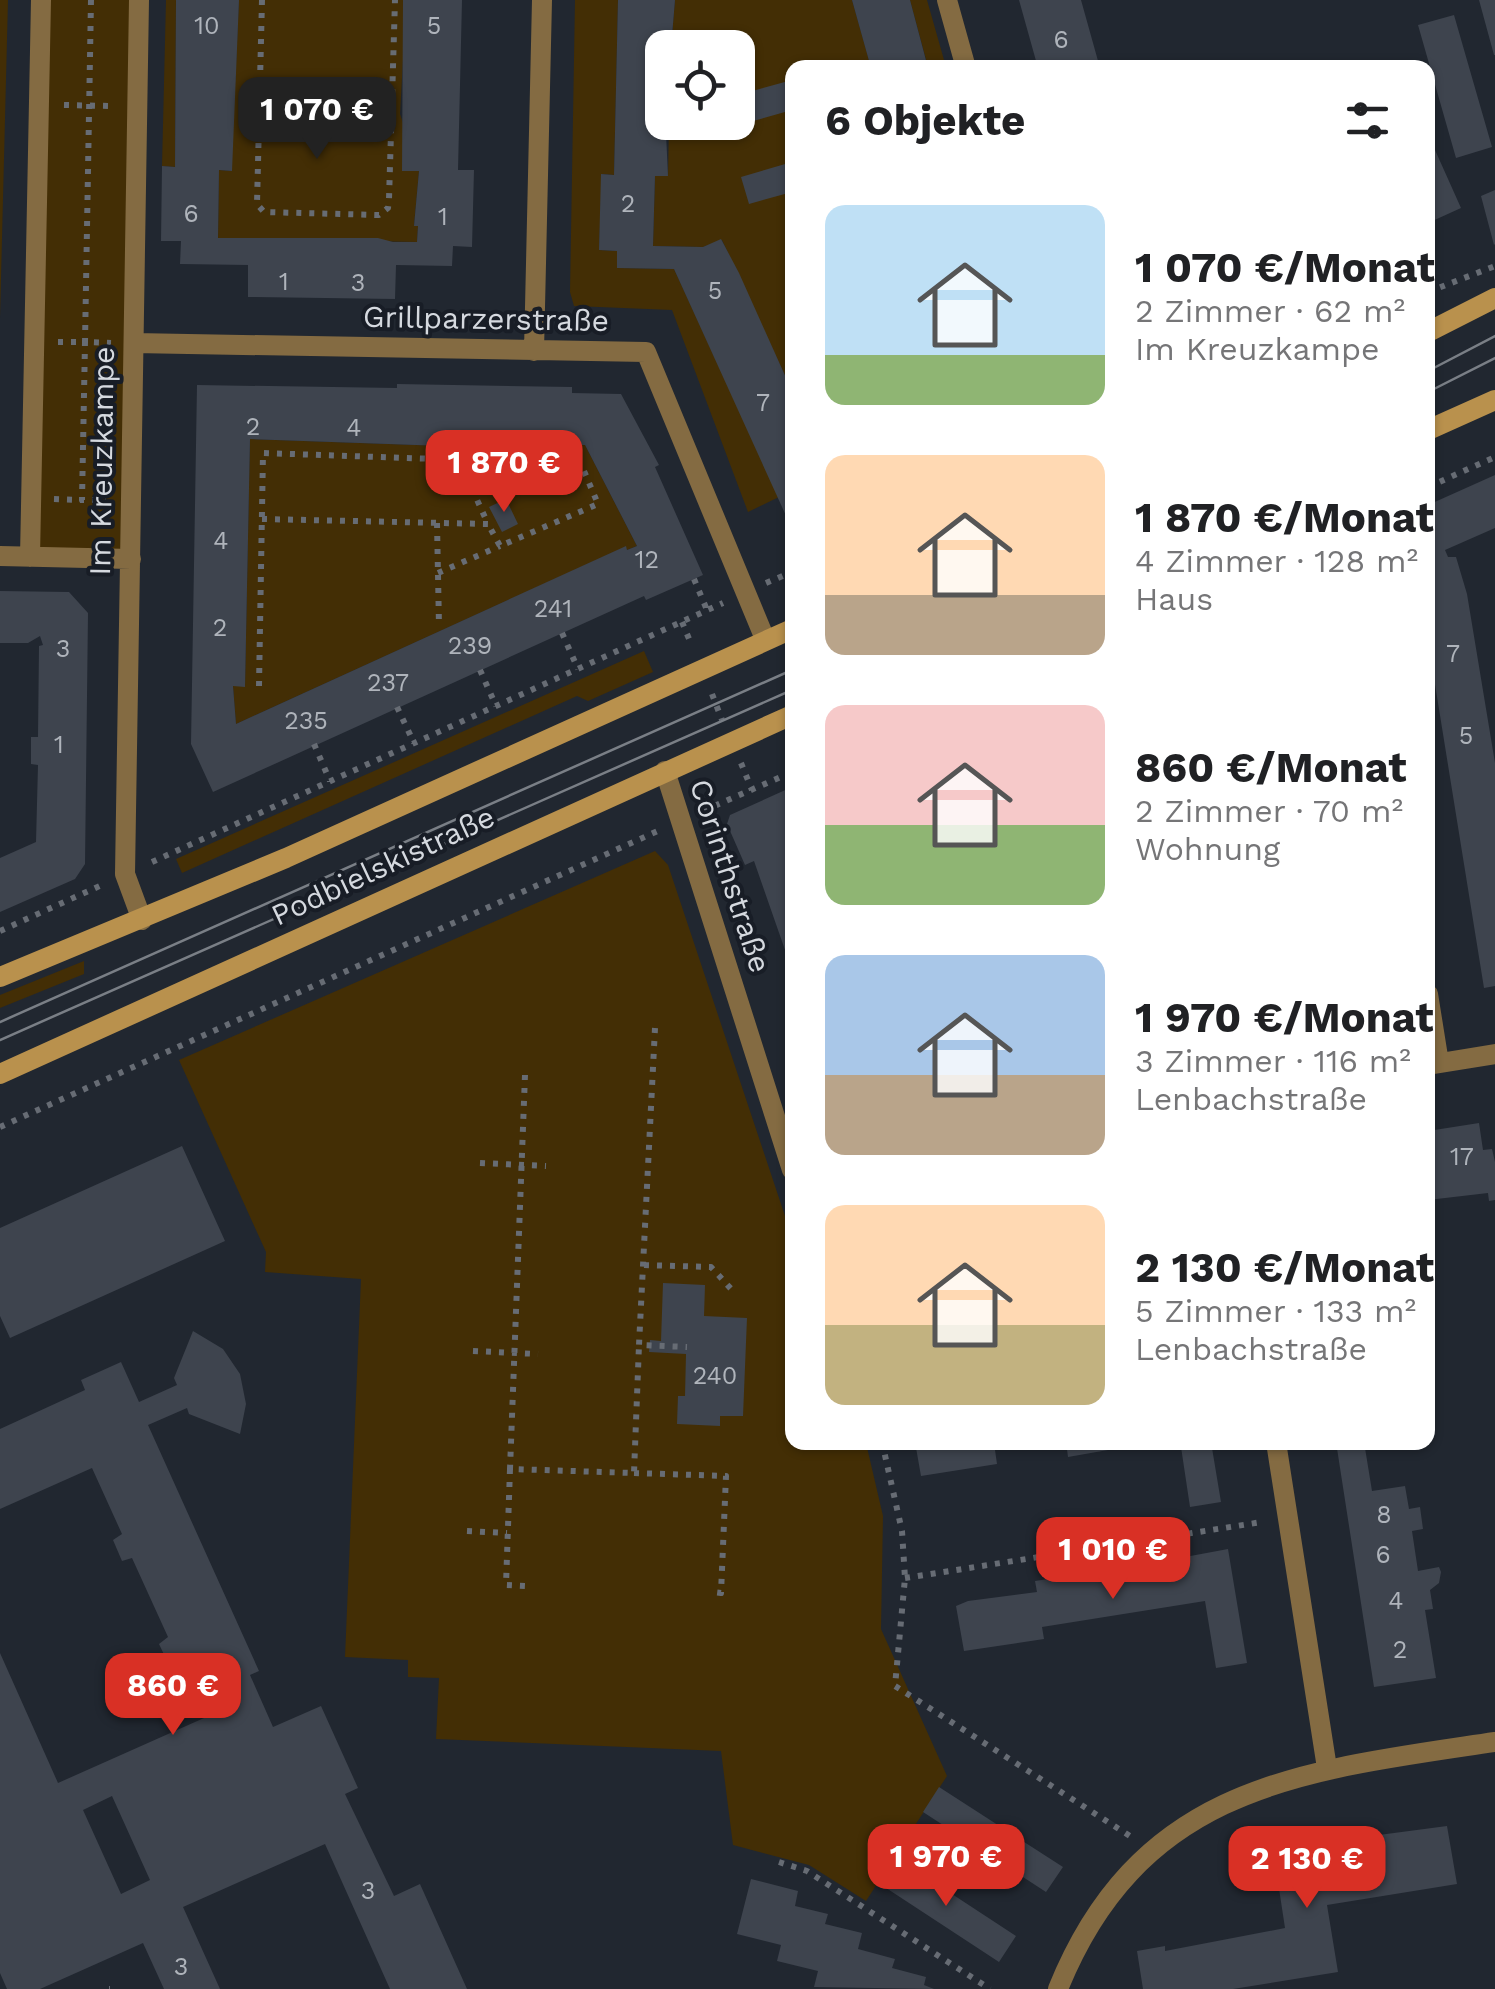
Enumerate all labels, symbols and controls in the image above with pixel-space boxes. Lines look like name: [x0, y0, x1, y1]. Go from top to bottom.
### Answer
house number: 10: [194, 11, 220, 40]
house number: 5: [427, 11, 441, 40]
house number: 6: [1053, 25, 1069, 54]
map controls: [645, 30, 755, 140]
button: locate: [645, 30, 755, 140]
pin: 1 070 €: [225, 77, 409, 162]
text: 1 070 €: [260, 90, 374, 128]
icon: filters: [1340, 93, 1395, 148]
text: 6 Objekte: [825, 96, 1025, 145]
house number: 2: [621, 189, 635, 218]
house number: 6: [183, 199, 199, 228]
house number: 1: [438, 202, 448, 231]
text: 1 070 €/Monat: [1135, 243, 1435, 292]
icon: home: [905, 245, 1025, 365]
house number: 1: [279, 267, 289, 296]
house number: 3: [351, 268, 365, 297]
house number: 5: [708, 276, 722, 305]
text: 2 Zimmer · 62 m²: [1135, 292, 1405, 330]
street label: Grillparzerstraße: [363, 299, 609, 338]
text: Im Kreuzkampe: [1135, 330, 1380, 368]
street label: Im Kreuzkampe: [82, 346, 121, 576]
house number: 7: [756, 388, 770, 417]
house number: 2: [246, 412, 260, 441]
house number: 4: [346, 413, 362, 442]
pin: 1 870 €: [412, 430, 596, 515]
text: 1 870 €: [448, 443, 560, 481]
text: 1 870 €/Monat: [1135, 493, 1434, 542]
icon: home: [905, 495, 1025, 615]
house number: 4: [213, 526, 229, 555]
text: 4 Zimmer · 128 m²: [1135, 542, 1418, 580]
house number: 12: [635, 545, 659, 574]
text: Haus: [1135, 580, 1213, 618]
house number: 241: [534, 594, 572, 623]
house number: 2: [213, 613, 227, 642]
house number: 239: [448, 631, 492, 660]
house number: 3: [56, 634, 70, 663]
house number: 7: [1446, 639, 1460, 668]
house number: 237: [367, 668, 409, 697]
house number: 235: [284, 706, 328, 735]
house number: 5: [1459, 721, 1473, 750]
house number: 1: [54, 730, 64, 759]
text: 860 €/Monat: [1135, 743, 1407, 792]
icon: home: [905, 745, 1025, 865]
street label: Corinthstraße: [683, 775, 778, 977]
text: 2 Zimmer · 70 m²: [1135, 792, 1403, 830]
street label: Podbielskistraße: [266, 799, 500, 933]
text: Wohnung: [1135, 830, 1280, 868]
text: 1 970 €/Monat: [1135, 993, 1434, 1042]
icon: home: [905, 995, 1025, 1115]
text: 3 Zimmer · 116 m²: [1135, 1042, 1411, 1080]
text: Lenbachstraße: [1135, 1080, 1367, 1118]
house number: 17: [1450, 1142, 1474, 1171]
text: 2 130 €/Monat: [1135, 1243, 1434, 1292]
icon: home: [905, 1245, 1025, 1365]
text: 5 Zimmer · 133 m²: [1135, 1292, 1416, 1330]
text: Lenbachstraße: [1135, 1330, 1367, 1368]
house number: 240: [693, 1361, 737, 1390]
house number: 8: [1376, 1500, 1392, 1529]
pin: 1 010 €: [1021, 1517, 1205, 1602]
text: 1 010 €: [1058, 1530, 1168, 1568]
house number: 6: [1375, 1540, 1391, 1569]
house number: 4: [1388, 1586, 1404, 1615]
house number: 2: [1393, 1635, 1407, 1664]
pin: 860 €: [103, 1653, 243, 1738]
text: 860 €: [127, 1666, 219, 1704]
pin: 1 970 €: [854, 1824, 1038, 1909]
pin: 2 130 €: [1215, 1826, 1399, 1911]
text: 1 970 €: [890, 1837, 1002, 1875]
text: 2 130 €: [1251, 1839, 1363, 1877]
house number: 3: [361, 1876, 375, 1905]
house number: 3: [174, 1952, 188, 1981]

